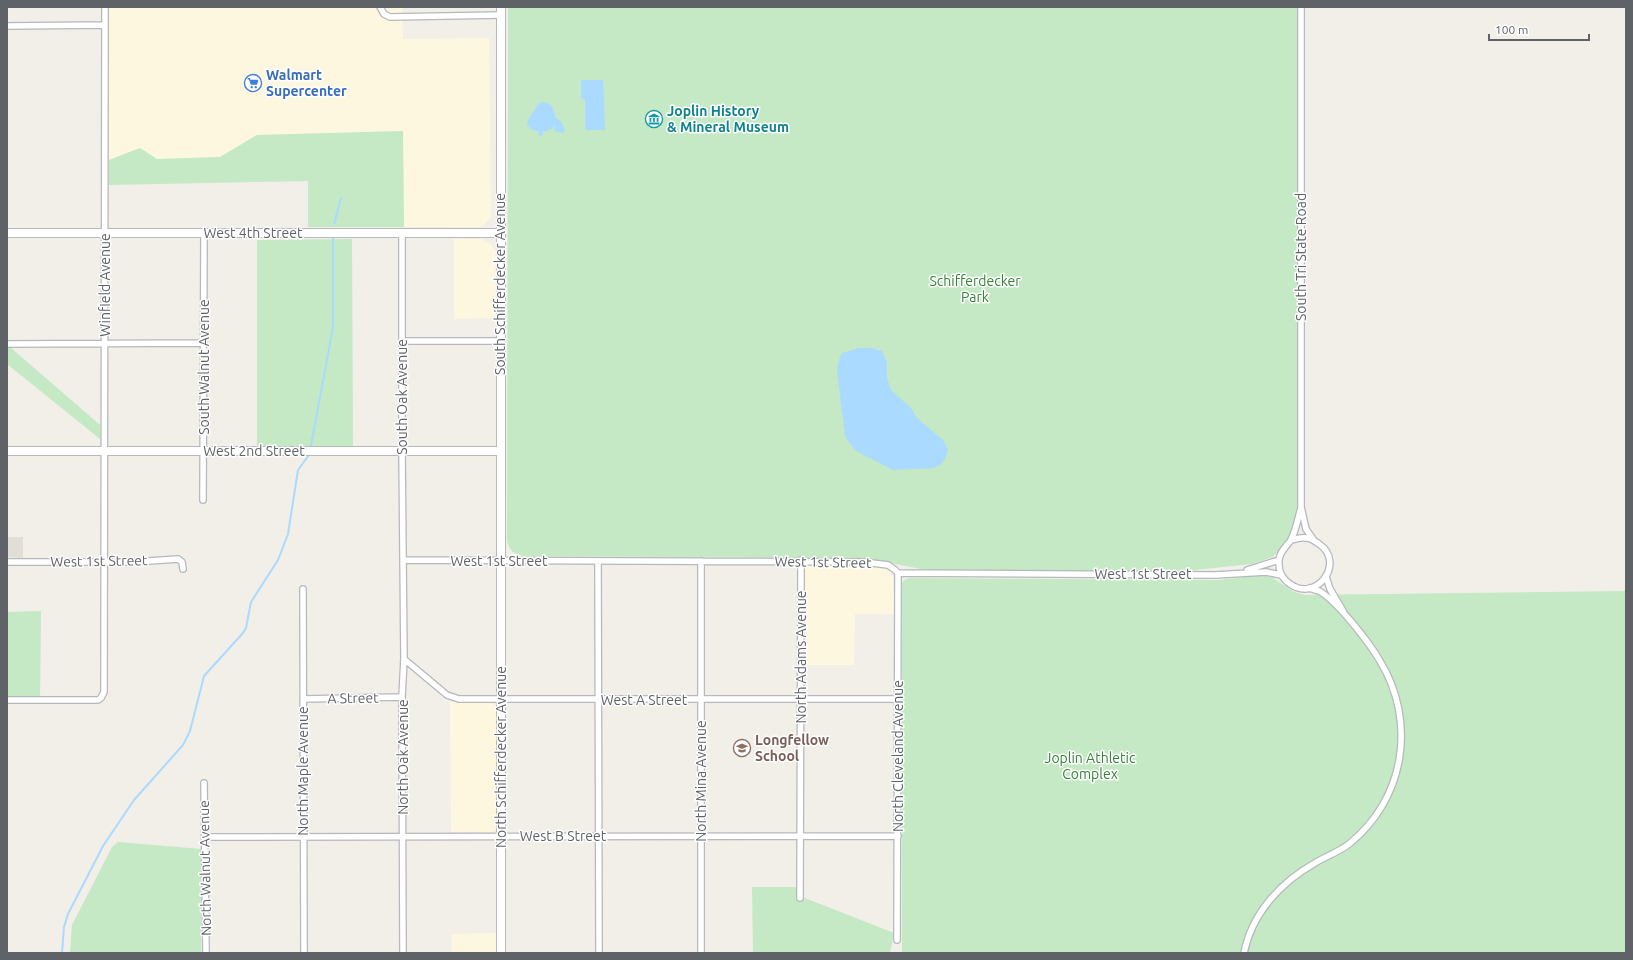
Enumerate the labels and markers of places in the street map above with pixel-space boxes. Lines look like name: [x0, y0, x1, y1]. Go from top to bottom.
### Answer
place label: Walmart Supercenter: [266, 67, 347, 99]
supermarket icon: Walmart Supercenter: [243, 73, 263, 93]
place label: Joplin History & Mineral Museum: [667, 103, 789, 135]
museum icon: Joplin History & Mineral Museum: [644, 109, 664, 129]
place label: Longfellow School: [755, 732, 829, 764]
school or university icon: Longfellow School: [732, 738, 752, 758]

